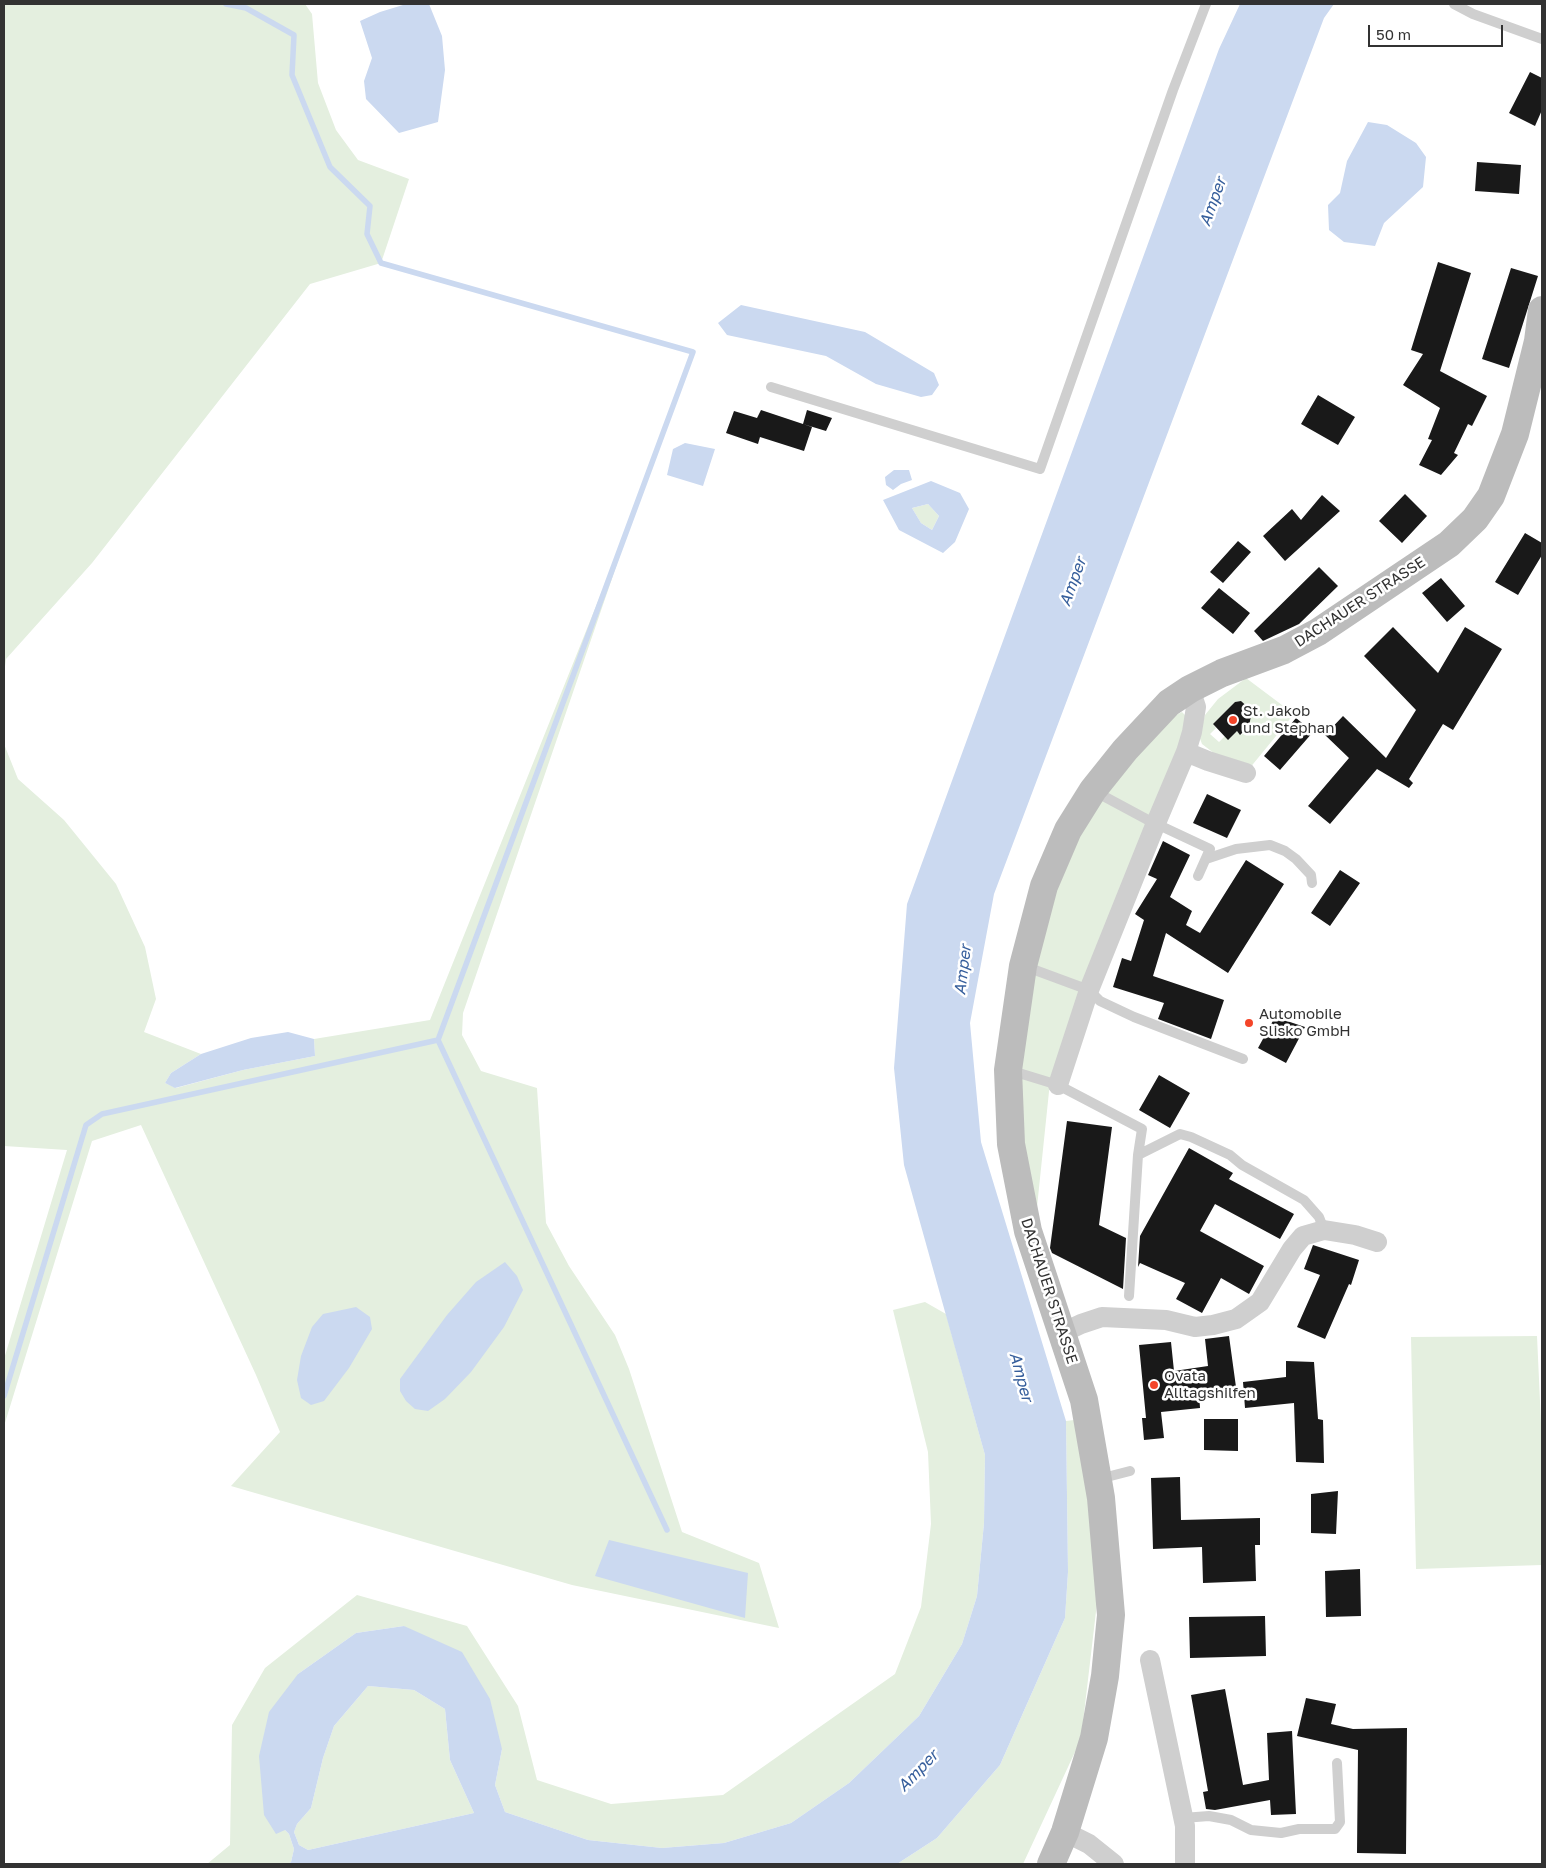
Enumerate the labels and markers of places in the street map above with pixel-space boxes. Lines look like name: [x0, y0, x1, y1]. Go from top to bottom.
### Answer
place label: St. Jakob und Stephan: [1243, 702, 1334, 737]
marker: St. Jakob und Stephan: [1227, 714, 1239, 726]
place label: Automobile Slisko GmbH: [1259, 1005, 1351, 1040]
marker: Automobile Slisko GmbH: [1243, 1017, 1255, 1029]
place label: Ovata Alltagshilfen: [1164, 1367, 1256, 1402]
marker: Ovata Alltagshilfen: [1148, 1379, 1160, 1391]

